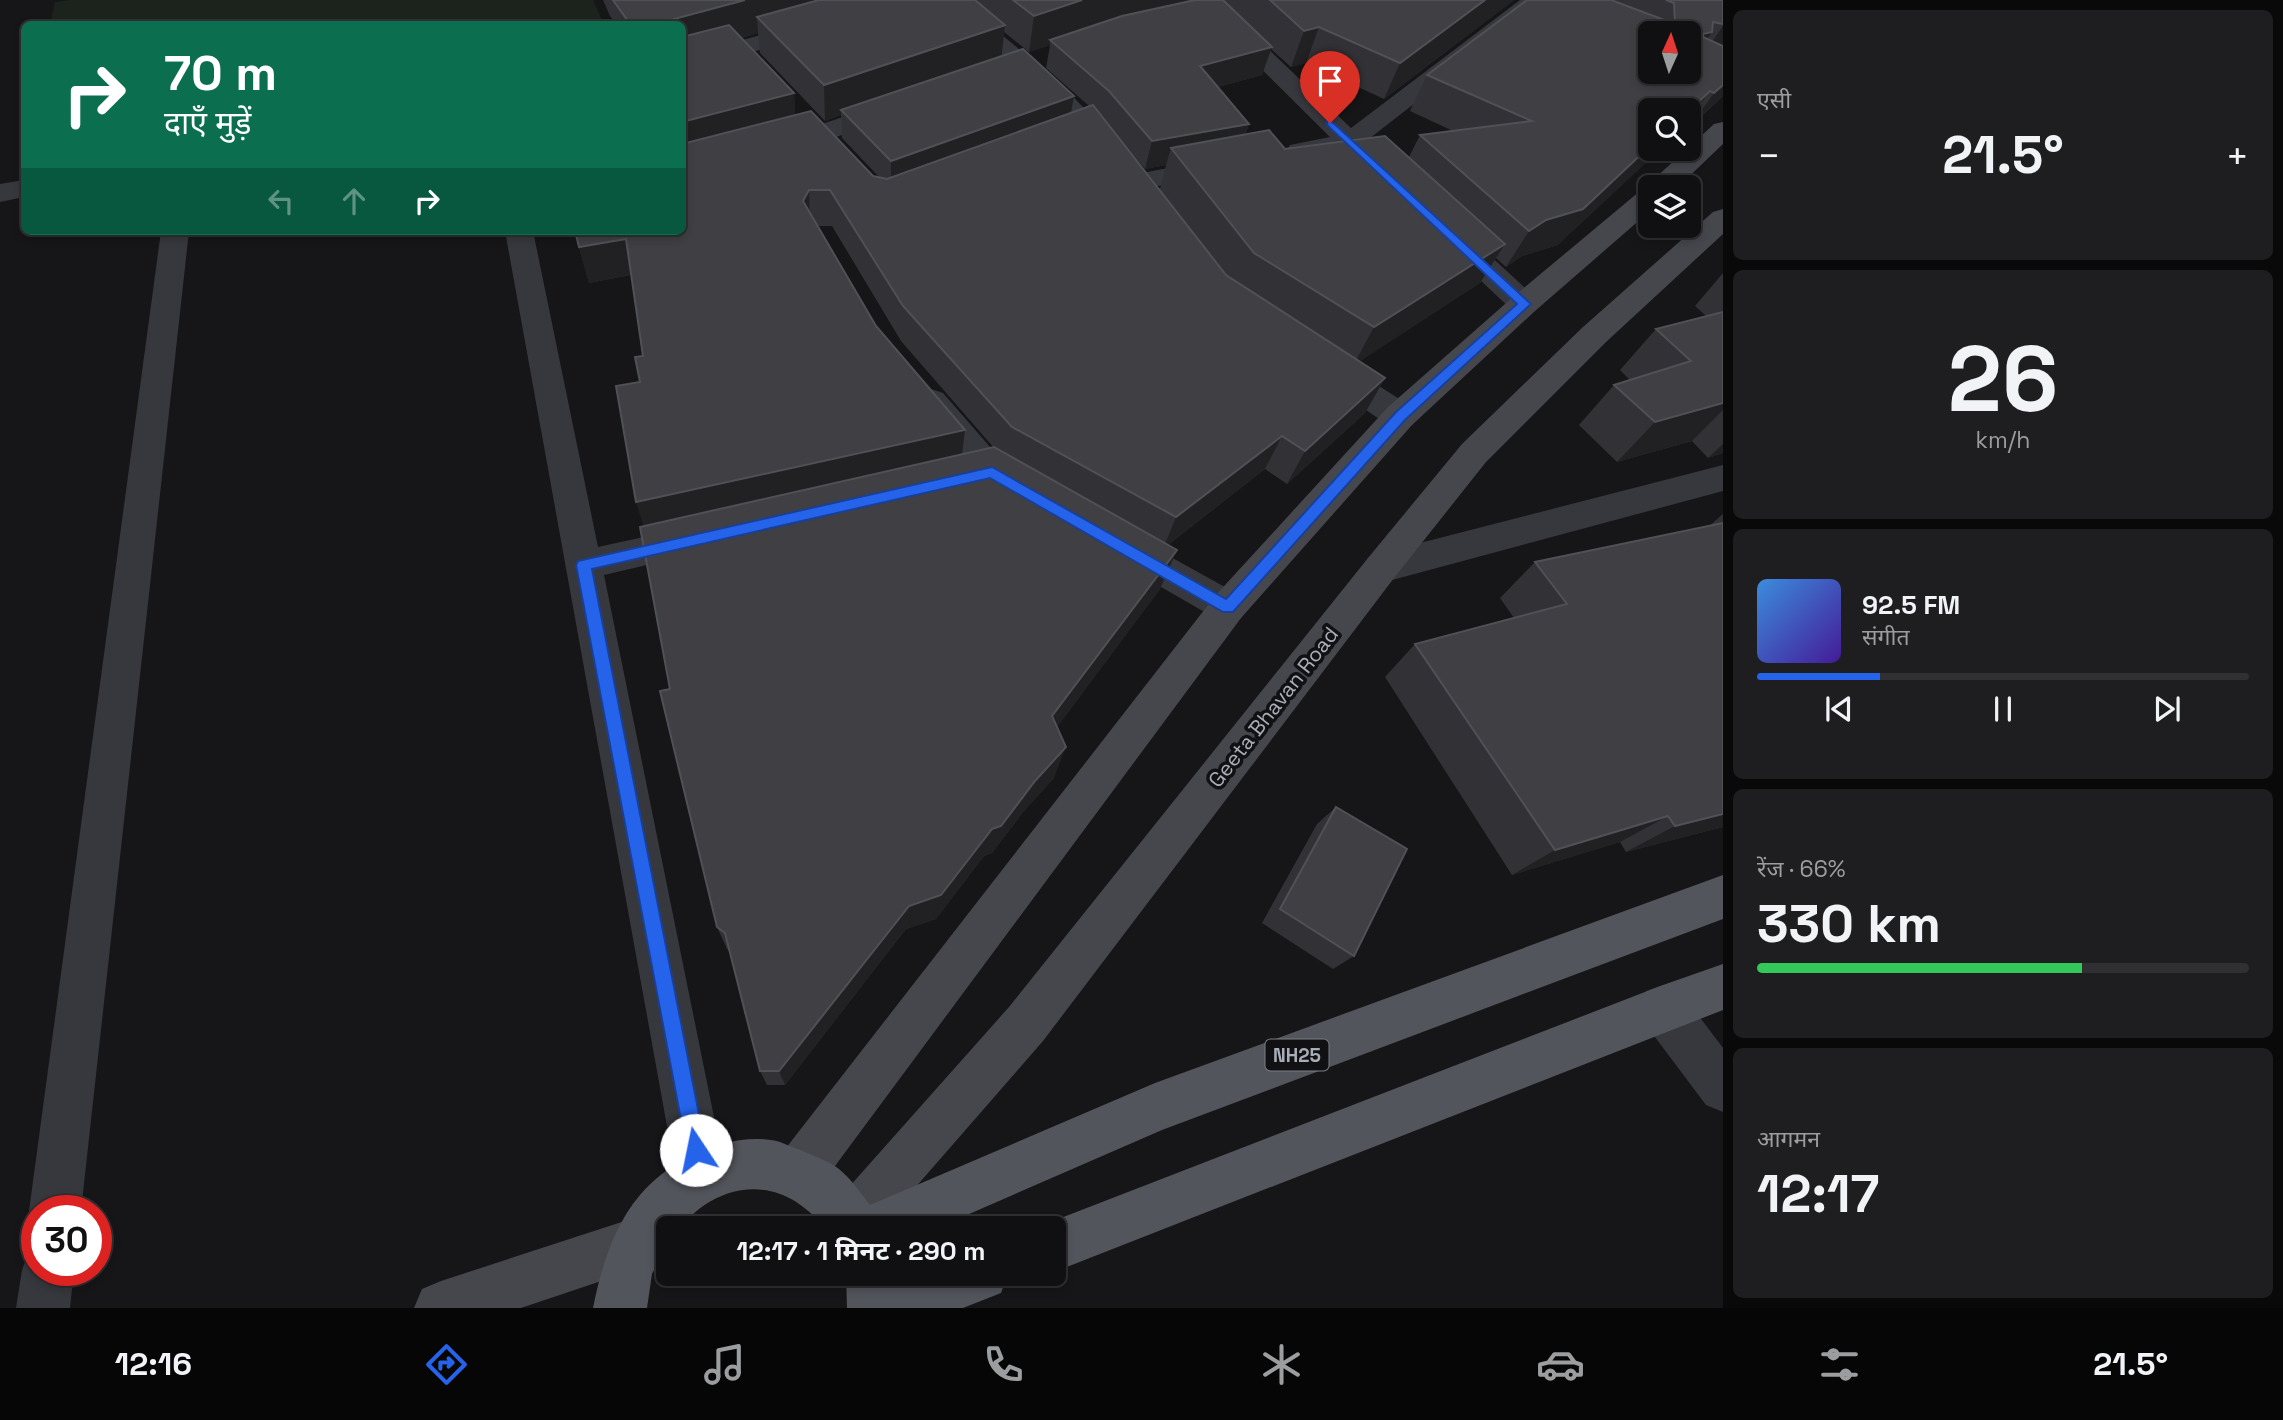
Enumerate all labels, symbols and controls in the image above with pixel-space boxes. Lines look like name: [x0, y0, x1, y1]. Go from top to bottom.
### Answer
north arrow: [1638, 21, 1701, 84]
map controls: [1638, 21, 1701, 238]
text: 70 m: [164, 42, 277, 104]
icon: right: [49, 49, 140, 140]
pin: [1300, 51, 1360, 123]
icon: arrive: [1311, 62, 1349, 100]
text: एसी: [1757, 85, 1791, 115]
button: search: [1638, 98, 1701, 161]
text: दाएँ मुड़ें: [164, 103, 251, 143]
text: 21.5°: [1942, 122, 2064, 188]
text: −: [1757, 132, 1781, 180]
text: +: [2225, 132, 2249, 180]
button: layers: [1638, 175, 1701, 238]
icon: left: [262, 182, 300, 220]
icon: ahead: [335, 182, 373, 220]
icon: right: [408, 182, 446, 220]
text: 26: [1948, 321, 2058, 438]
text: km/h: [1976, 425, 2030, 455]
text: 92.5 FM: [1862, 588, 1960, 622]
street label: Geeta Bhavan Road: [1202, 621, 1344, 793]
text: संगीत: [1862, 622, 1910, 652]
icon: previous: [1820, 690, 1858, 728]
icon: pause: [1984, 690, 2022, 728]
icon: next: [2148, 690, 2186, 728]
text: रेंज · 66%: [1757, 854, 1846, 884]
text: 330 km: [1757, 891, 1941, 957]
road number: NH25: [1266, 1040, 1328, 1070]
position arrow: [659, 1113, 733, 1187]
text: आगमन: [1757, 1124, 1820, 1154]
text: 12:17: [1757, 1161, 1879, 1227]
speed limit sign: 30: [21, 1195, 112, 1286]
text: 12:17 · 1 मिनट · 290 m: [737, 1234, 985, 1268]
icon: directions: [422, 1340, 471, 1389]
icon: music: [700, 1340, 749, 1389]
icon: phone: [979, 1340, 1028, 1389]
icon: climate: [1257, 1340, 1306, 1389]
icon: car: [1536, 1340, 1585, 1389]
icon: filters: [1815, 1340, 1864, 1389]
text: 12:16: [115, 1344, 192, 1384]
text: 21.5°: [2093, 1344, 2168, 1384]

